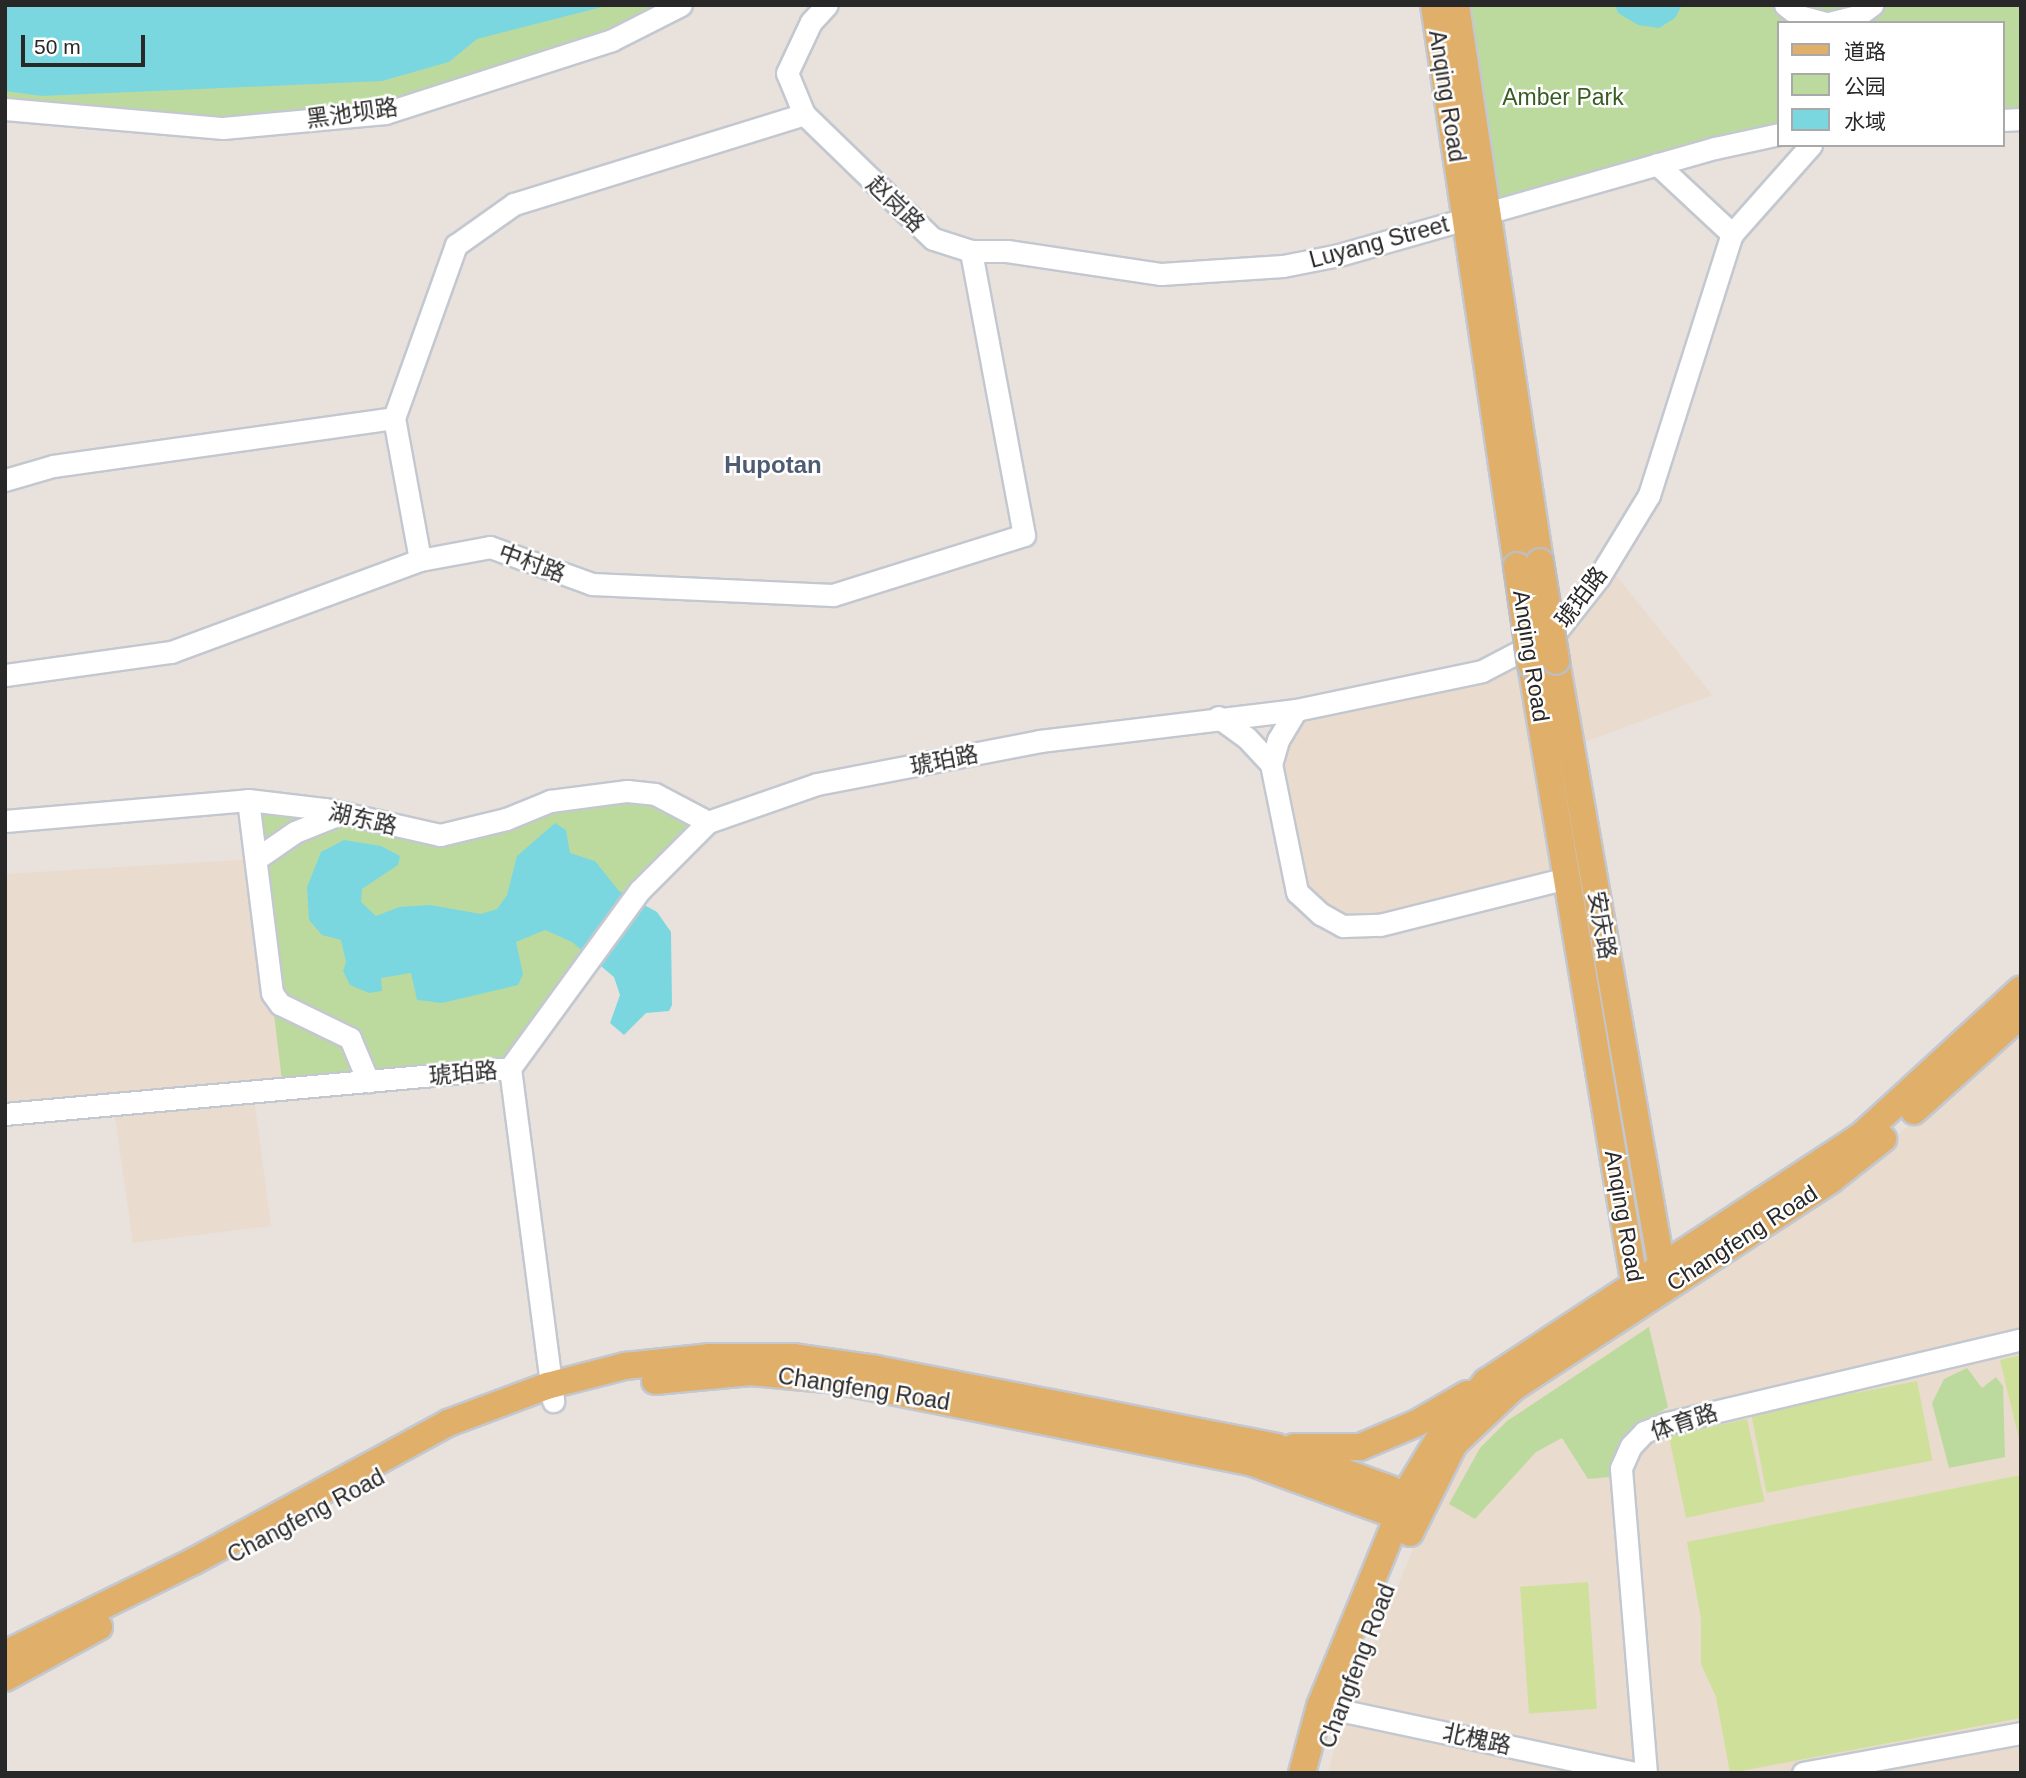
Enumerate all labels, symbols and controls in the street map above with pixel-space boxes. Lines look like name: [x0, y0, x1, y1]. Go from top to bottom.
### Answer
scale bar: [24, 21, 149, 65]
legend: [1778, 21, 2005, 147]
street label: Anqing Road: [1423, 28, 1471, 164]
text: 50 m: [34, 35, 81, 58]
text: 道路: [1844, 40, 1886, 63]
text: 公园: [1844, 75, 1886, 98]
park label: Amber Park: [1502, 83, 1624, 111]
street label: 黑池坝路: [305, 93, 399, 133]
text: 水域: [1844, 110, 1886, 133]
street label: 赵岗路: [862, 170, 930, 238]
street label: Luyang Street: [1306, 210, 1452, 274]
district label: Hupotan: [724, 451, 822, 479]
street label: 中村路: [495, 538, 569, 588]
street label: 琥珀路: [1549, 561, 1613, 633]
street label: Anqing Road: [1507, 588, 1555, 724]
street label: 琥珀路: [908, 740, 980, 780]
street label: 湖东路: [326, 798, 400, 840]
street label: 安庆路: [1582, 889, 1622, 961]
street label: 琥珀路: [427, 1056, 499, 1090]
street label: Anqing Road: [1599, 1148, 1649, 1284]
street label: Changfeng Road: [1662, 1179, 1822, 1297]
street label: Changfeng Road: [776, 1362, 952, 1416]
street label: 体育路: [1647, 1398, 1721, 1446]
street label: Changfeng Road: [223, 1463, 389, 1569]
street label: Changfeng Road: [1313, 1580, 1401, 1752]
street label: 北槐路: [1440, 1718, 1514, 1760]

